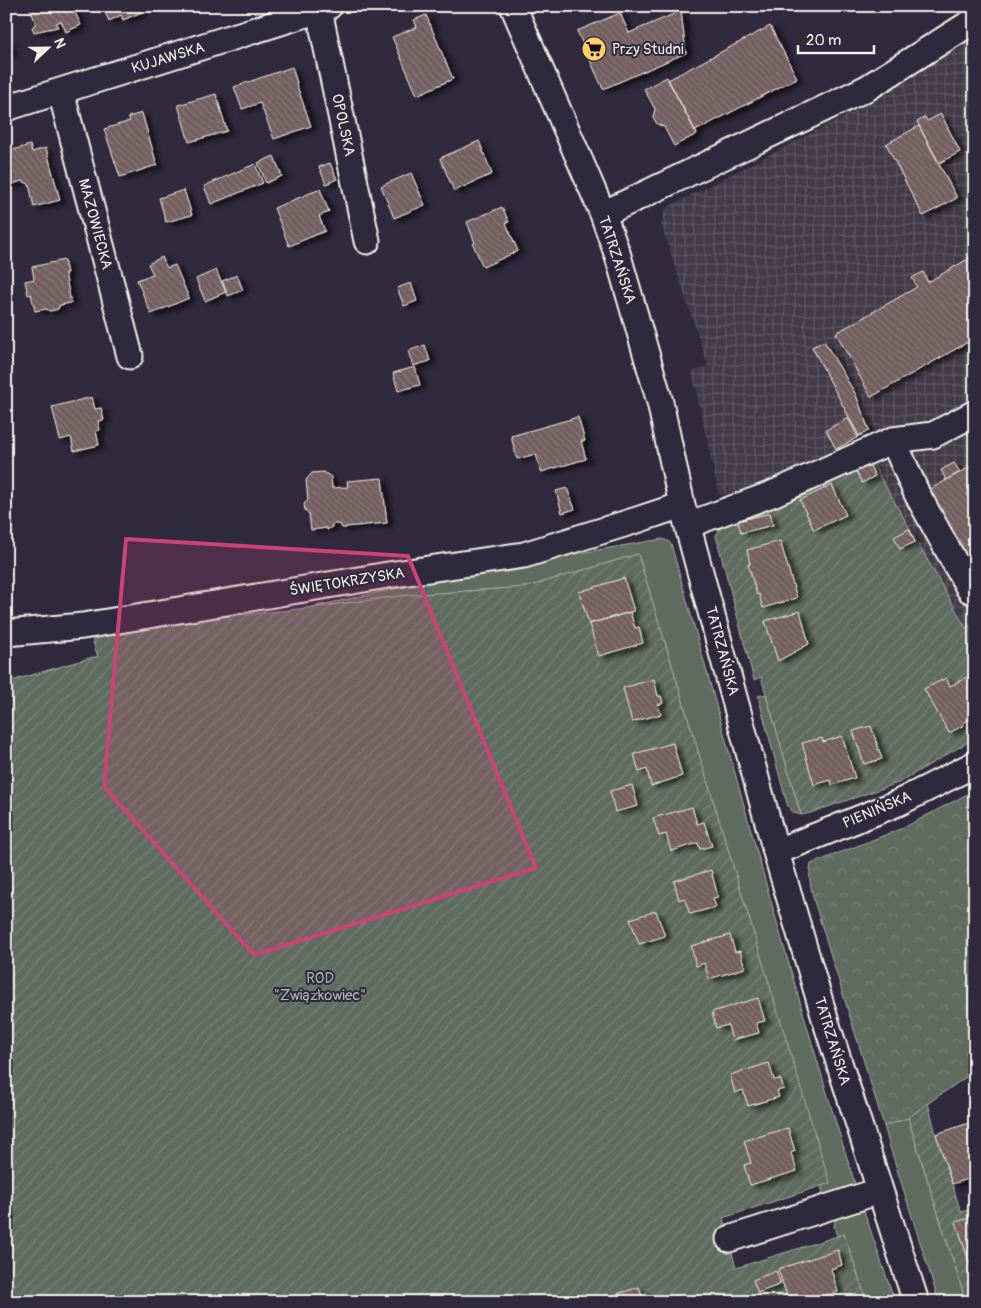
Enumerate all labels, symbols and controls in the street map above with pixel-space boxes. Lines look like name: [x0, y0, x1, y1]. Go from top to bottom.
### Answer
north arrow: [22, 22, 72, 72]
scale bar: [798, 22, 875, 54]
text: 20 m: [806, 31, 841, 50]
text: N: [50, 36, 69, 51]
supermarket icon: Przy Studni: [581, 36, 607, 62]
street label: KUJAWSKA: [129, 38, 207, 78]
place label: Przy Studni: [612, 40, 684, 59]
street label: OPOLSKA: [327, 92, 359, 158]
street label: MAZOWIECKA: [74, 177, 116, 272]
street label: TATRZAŃSKA: [594, 214, 640, 307]
street label: ŚWIĘTOKRZYSKA: [288, 563, 406, 600]
street label: TATRZAŃSKA: [701, 604, 743, 698]
street label: PIENIŃSKA: [840, 787, 915, 833]
park label: ROD "Związkowiec": [274, 969, 366, 1005]
street label: TATRZAŃSKA: [810, 995, 855, 1088]

